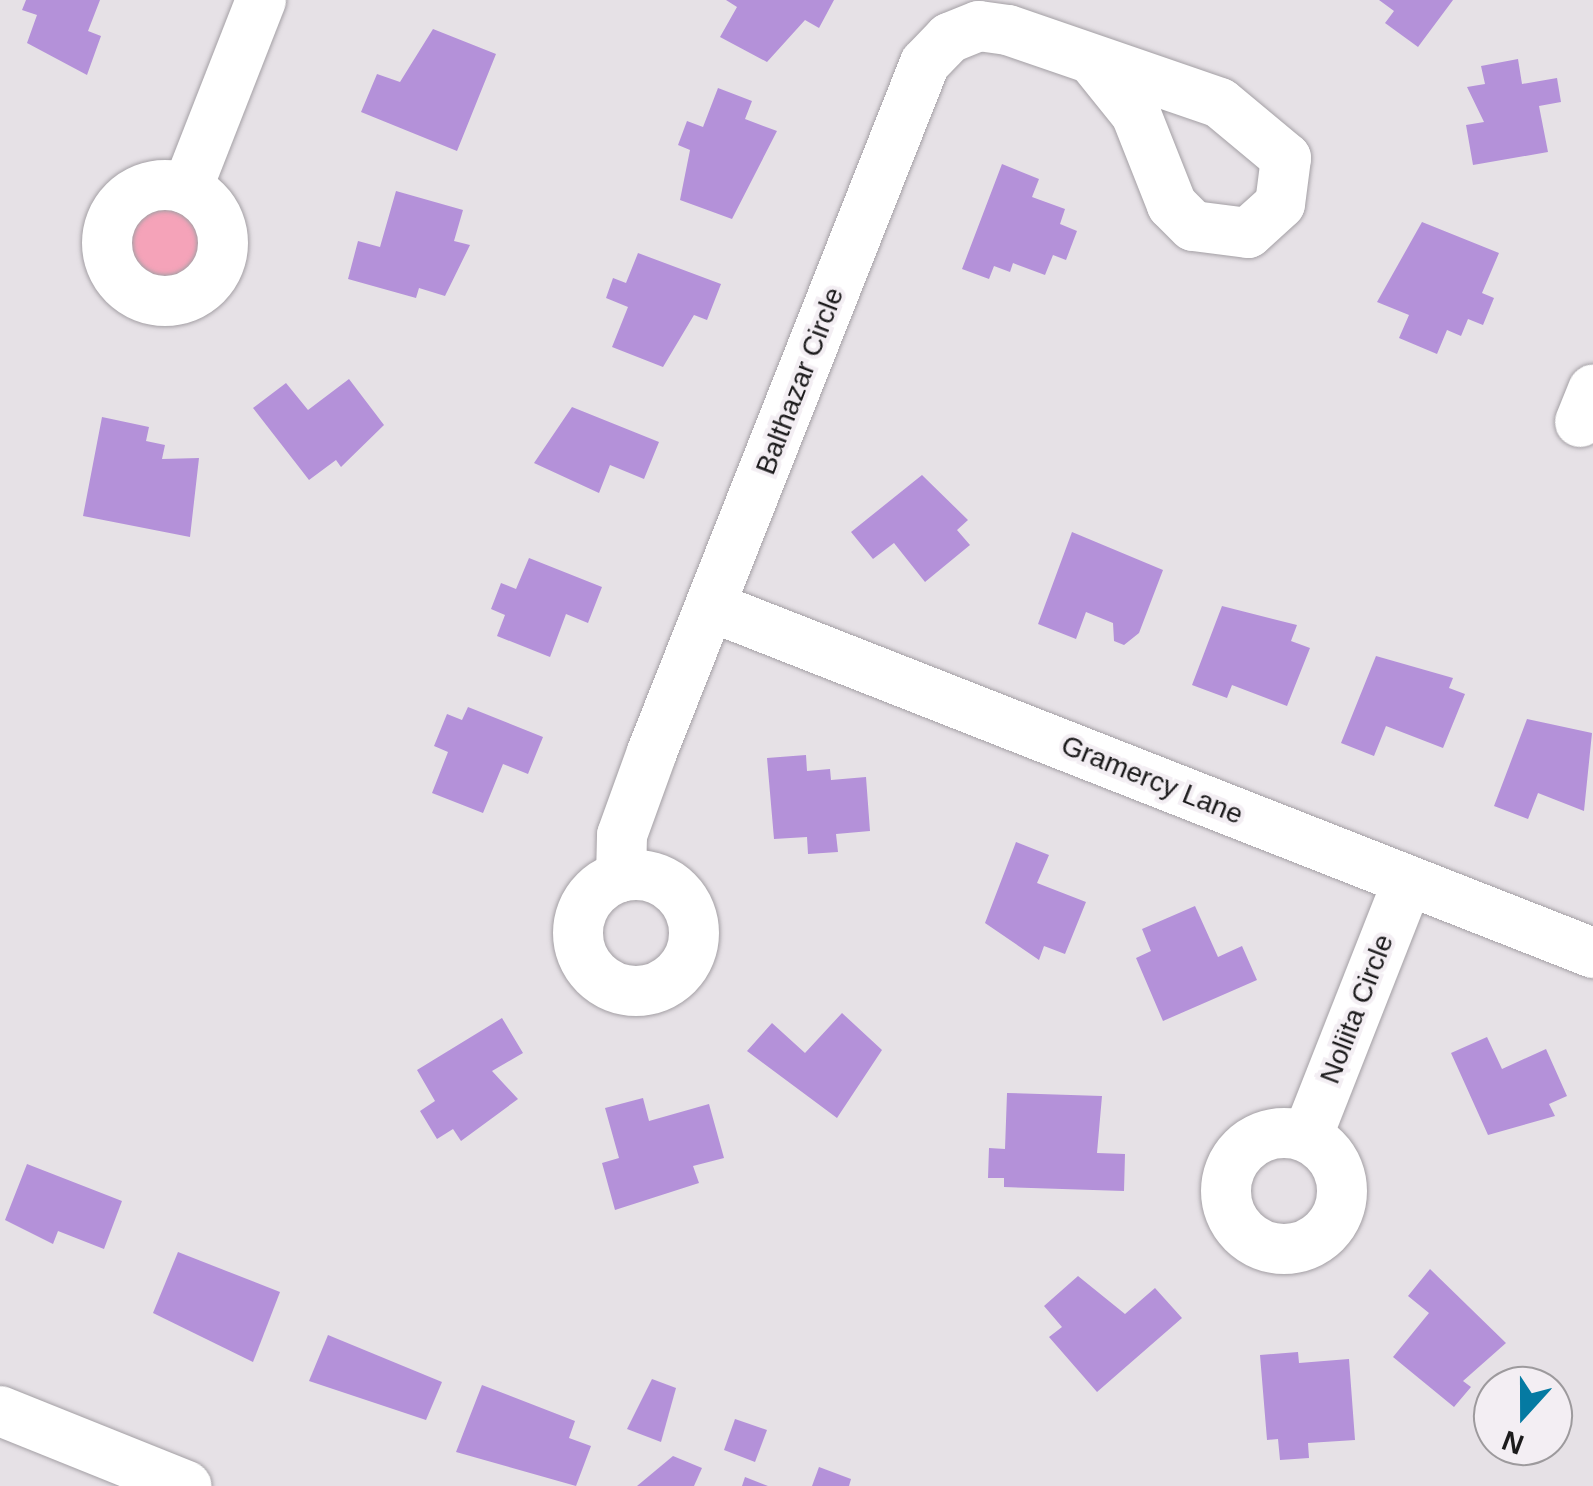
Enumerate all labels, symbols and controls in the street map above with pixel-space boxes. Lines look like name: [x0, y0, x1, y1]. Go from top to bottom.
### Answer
street label: Balthazar Circle: [749, 283, 851, 479]
street label: Gramercy Lane: [1056, 728, 1248, 832]
street label: Noliita Circle: [1313, 930, 1401, 1088]
north arrow: [1473, 1366, 1573, 1466]
text: N: [1498, 1425, 1528, 1461]

